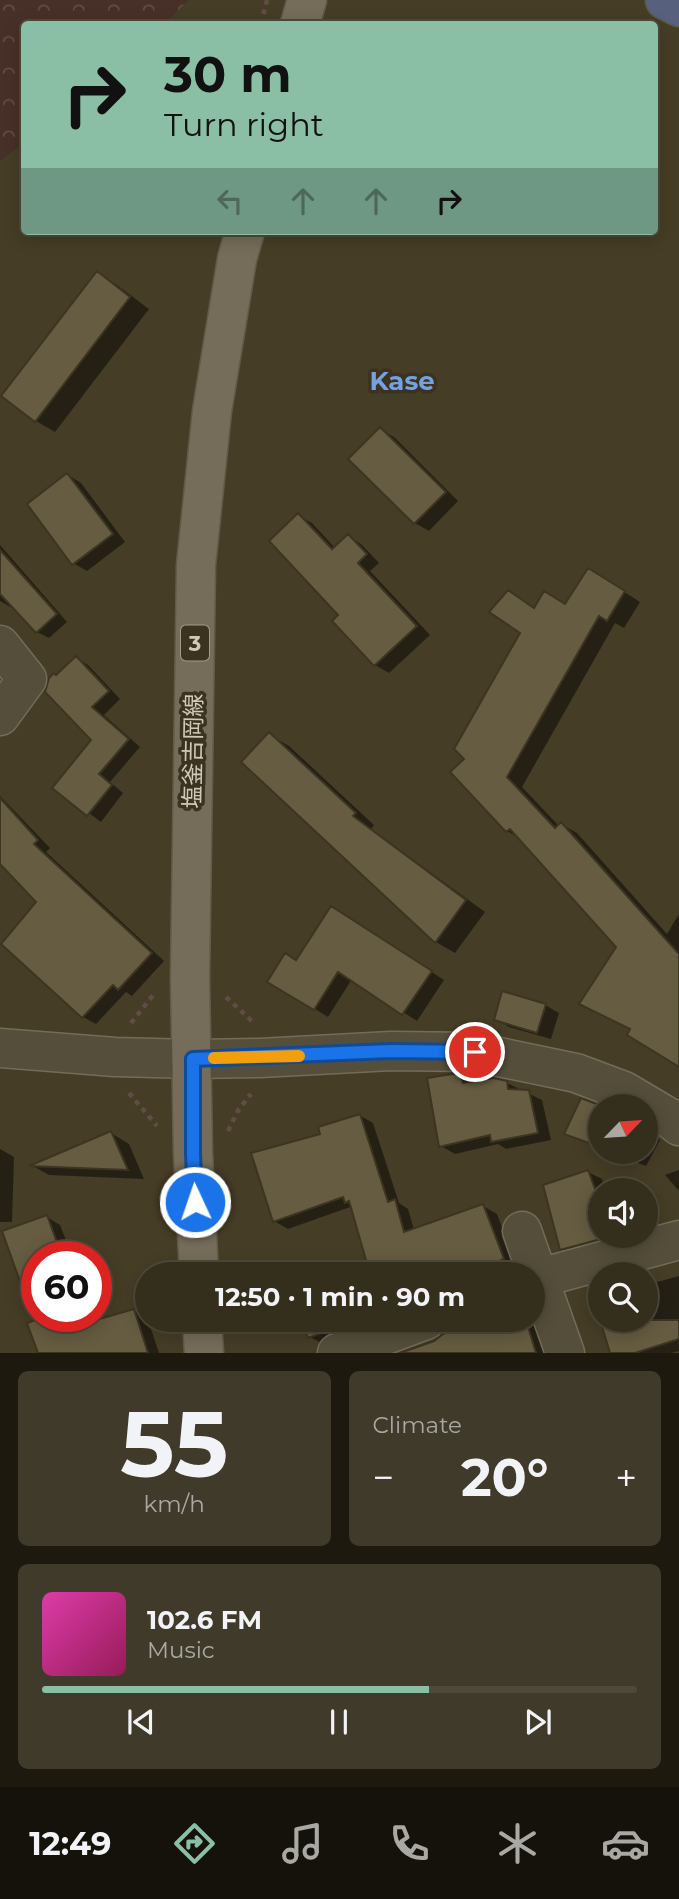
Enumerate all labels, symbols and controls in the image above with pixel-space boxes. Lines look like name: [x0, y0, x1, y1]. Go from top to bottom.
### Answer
text: 30 m: [164, 45, 292, 104]
icon: right: [49, 49, 140, 140]
text: Turn right: [164, 105, 324, 144]
icon: left: [211, 182, 249, 220]
icon: ahead: [284, 182, 322, 220]
icon: ahead: [357, 182, 395, 220]
icon: right: [430, 182, 468, 220]
district label: Kase: [369, 365, 435, 397]
road number: 3: [181, 626, 209, 660]
street label: 塩釜吉岡線: [178, 693, 208, 809]
pin: [445, 1022, 505, 1082]
icon: arrive: [456, 1033, 494, 1071]
north arrow: [588, 1094, 658, 1164]
map controls: [588, 1094, 658, 1332]
position arrow: [158, 1165, 232, 1239]
button: sound: [588, 1178, 658, 1248]
speed limit sign: 60: [21, 1241, 112, 1332]
button: search: [588, 1262, 658, 1332]
text: 12:50 · 1 min · 90 m: [215, 1281, 465, 1313]
text: 55: [120, 1389, 228, 1500]
text: Climate: [373, 1411, 462, 1439]
text: 20°: [461, 1446, 549, 1509]
text: −: [373, 1454, 394, 1501]
text: +: [615, 1454, 637, 1501]
text: km/h: [144, 1490, 205, 1518]
text: 102.6 FM: [147, 1604, 262, 1636]
text: Music: [147, 1636, 215, 1664]
icon: previous: [122, 1703, 160, 1741]
icon: pause: [320, 1703, 358, 1741]
icon: next: [519, 1703, 557, 1741]
icon: directions: [170, 1819, 219, 1868]
icon: music: [278, 1819, 327, 1868]
icon: phone: [385, 1819, 434, 1868]
icon: climate: [493, 1819, 542, 1868]
icon: car: [601, 1819, 650, 1868]
text: 12:49: [29, 1824, 111, 1863]

